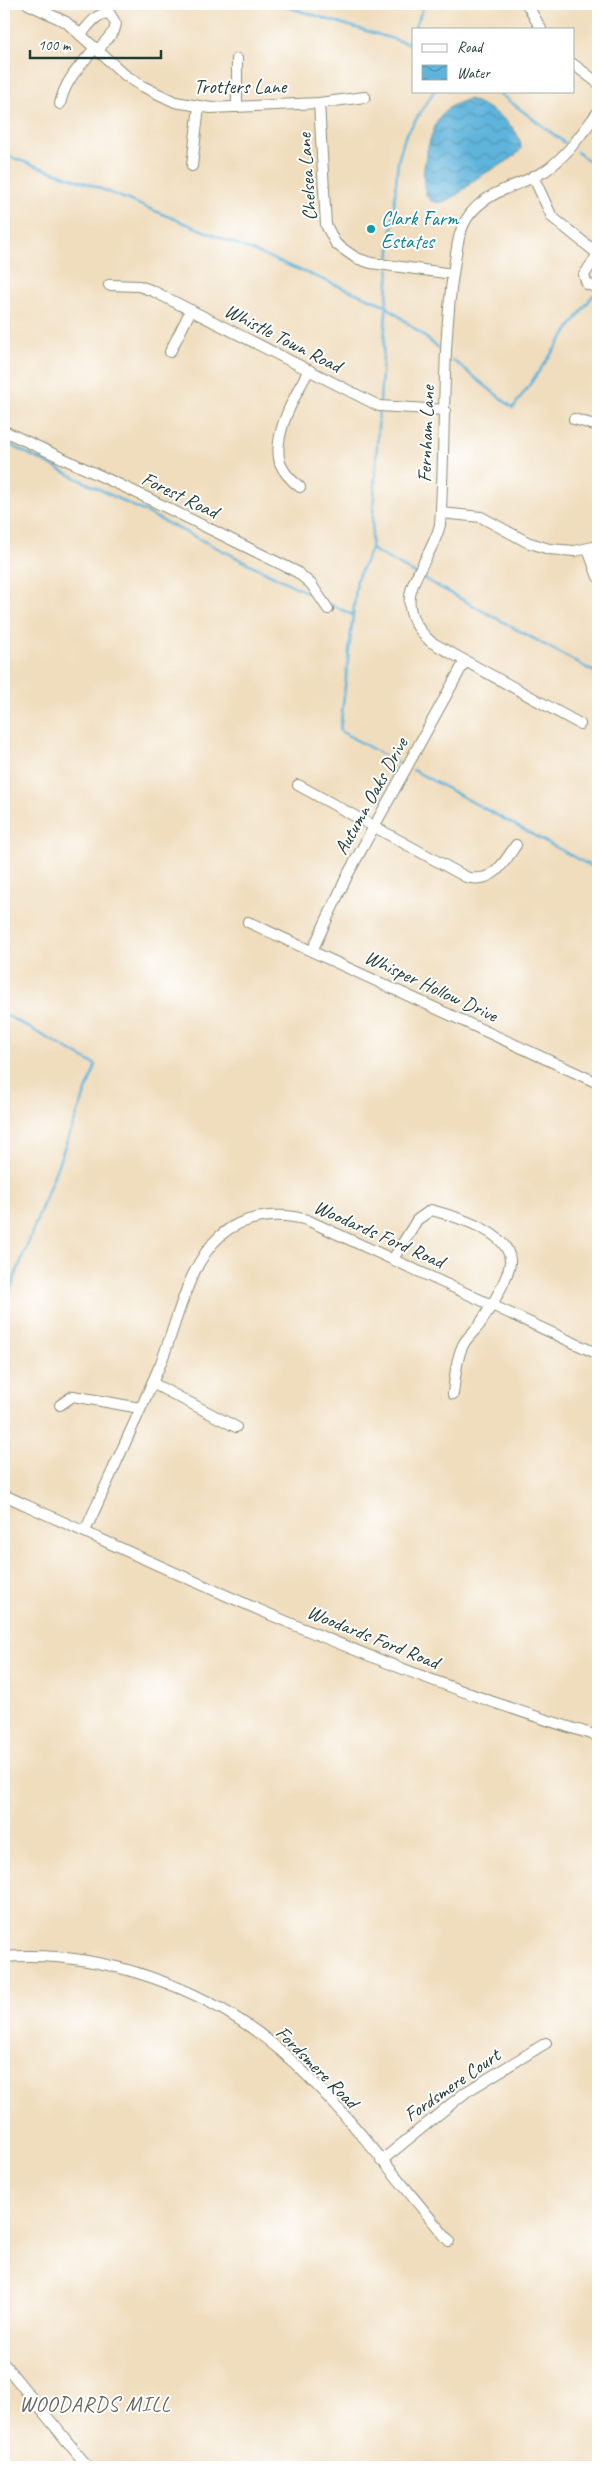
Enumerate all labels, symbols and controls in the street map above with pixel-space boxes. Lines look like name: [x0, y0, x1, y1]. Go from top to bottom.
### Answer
scale bar: [30, 28, 161, 60]
legend: [412, 28, 574, 92]
text: 100 m: [38, 36, 72, 55]
text: Road: [457, 38, 484, 57]
text: Water: [457, 64, 491, 83]
street label: Trotters Lane: [194, 74, 288, 99]
street label: Chelsea Lane: [291, 131, 323, 222]
place label: Clark Farm Estates: [381, 206, 460, 254]
marker: Clark Farm Estates: [365, 223, 377, 235]
street label: Whistle Town Road: [220, 298, 348, 380]
street label: Fernham Lane: [412, 384, 440, 483]
street label: Forest Road: [138, 466, 225, 526]
street label: Autumn Oaks Drive: [328, 732, 414, 859]
street label: Whisper Hollow Drive: [361, 944, 503, 1028]
street label: Woodards Ford Road: [310, 1194, 451, 1275]
street label: Woodards Ford Road: [303, 1599, 446, 1676]
street label: Fordsmere Road: [270, 2020, 366, 2116]
street label: Fordsmere Court: [399, 2041, 507, 2127]
district label: WOODARDS MILL: [19, 2391, 171, 2417]

